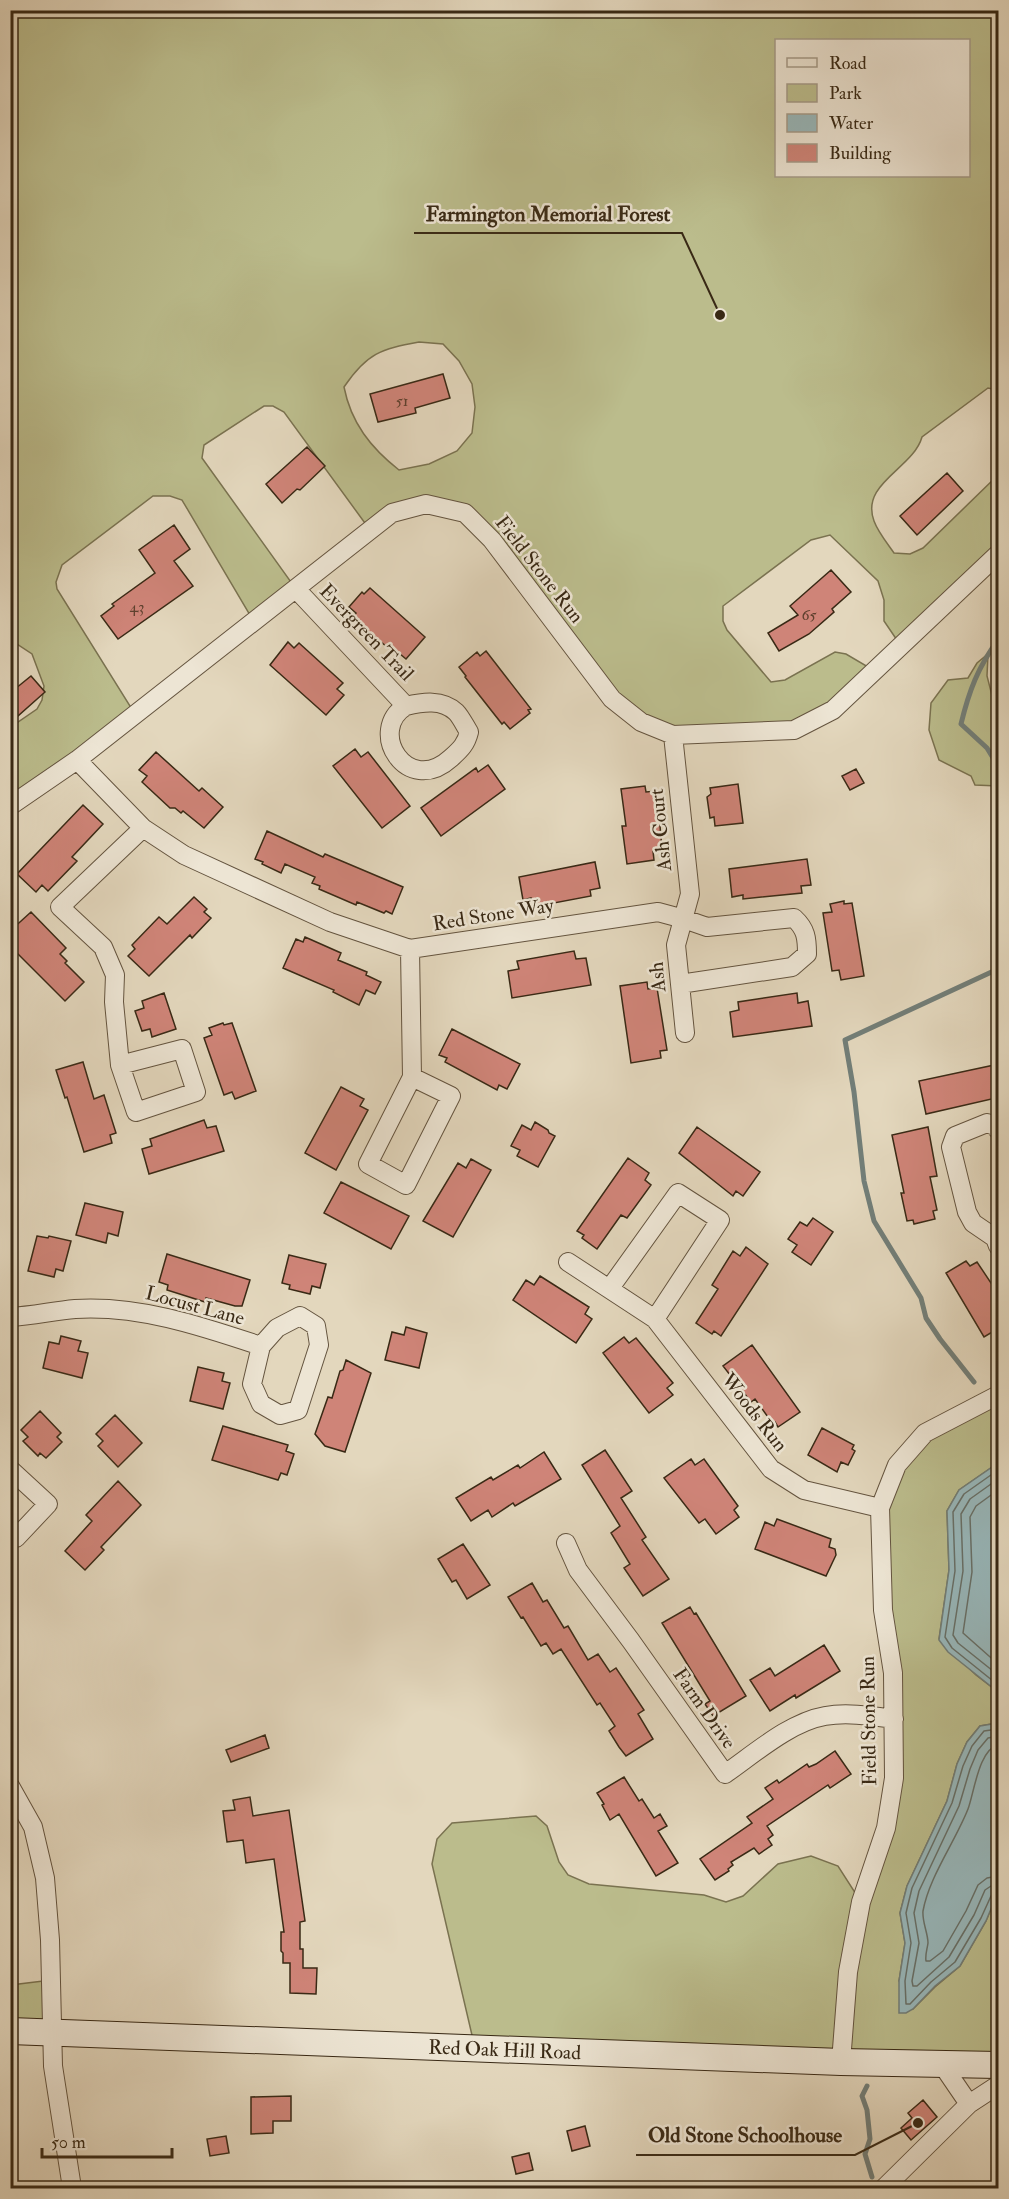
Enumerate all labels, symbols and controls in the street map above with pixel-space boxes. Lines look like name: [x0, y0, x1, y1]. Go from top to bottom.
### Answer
legend: [775, 39, 970, 177]
text: Road: [829, 52, 867, 75]
text: Park: [829, 82, 862, 105]
text: Water: [828, 112, 873, 135]
text: Building: [829, 142, 892, 165]
callout: Farmington Memorial Forest: [414, 194, 682, 233]
text: Farmington Memorial Forest: [426, 201, 670, 228]
house number: 51: [396, 391, 408, 411]
street label: Field Stone Run: [490, 510, 589, 628]
street label: Evergreen Trail: [314, 579, 419, 686]
house number: 43: [130, 597, 144, 617]
house number: 65: [801, 605, 817, 625]
street label: Ash Court: [644, 787, 677, 873]
street label: Red Stone Way: [431, 892, 556, 936]
street label: Ash: [643, 960, 672, 994]
street label: Locust Lane: [143, 1280, 247, 1331]
street label: Woods Run: [715, 1367, 793, 1457]
street label: Field Stone Run: [855, 1656, 882, 1786]
street label: Farm Drive: [668, 1663, 742, 1754]
street label: Red Oak Hill Road: [428, 2035, 582, 2065]
callout: Old Stone Schoolhouse: [636, 2116, 855, 2155]
scale bar: [42, 2121, 172, 2159]
text: Old Stone Schoolhouse: [648, 2122, 842, 2149]
text: 50 m: [51, 2131, 86, 2154]

